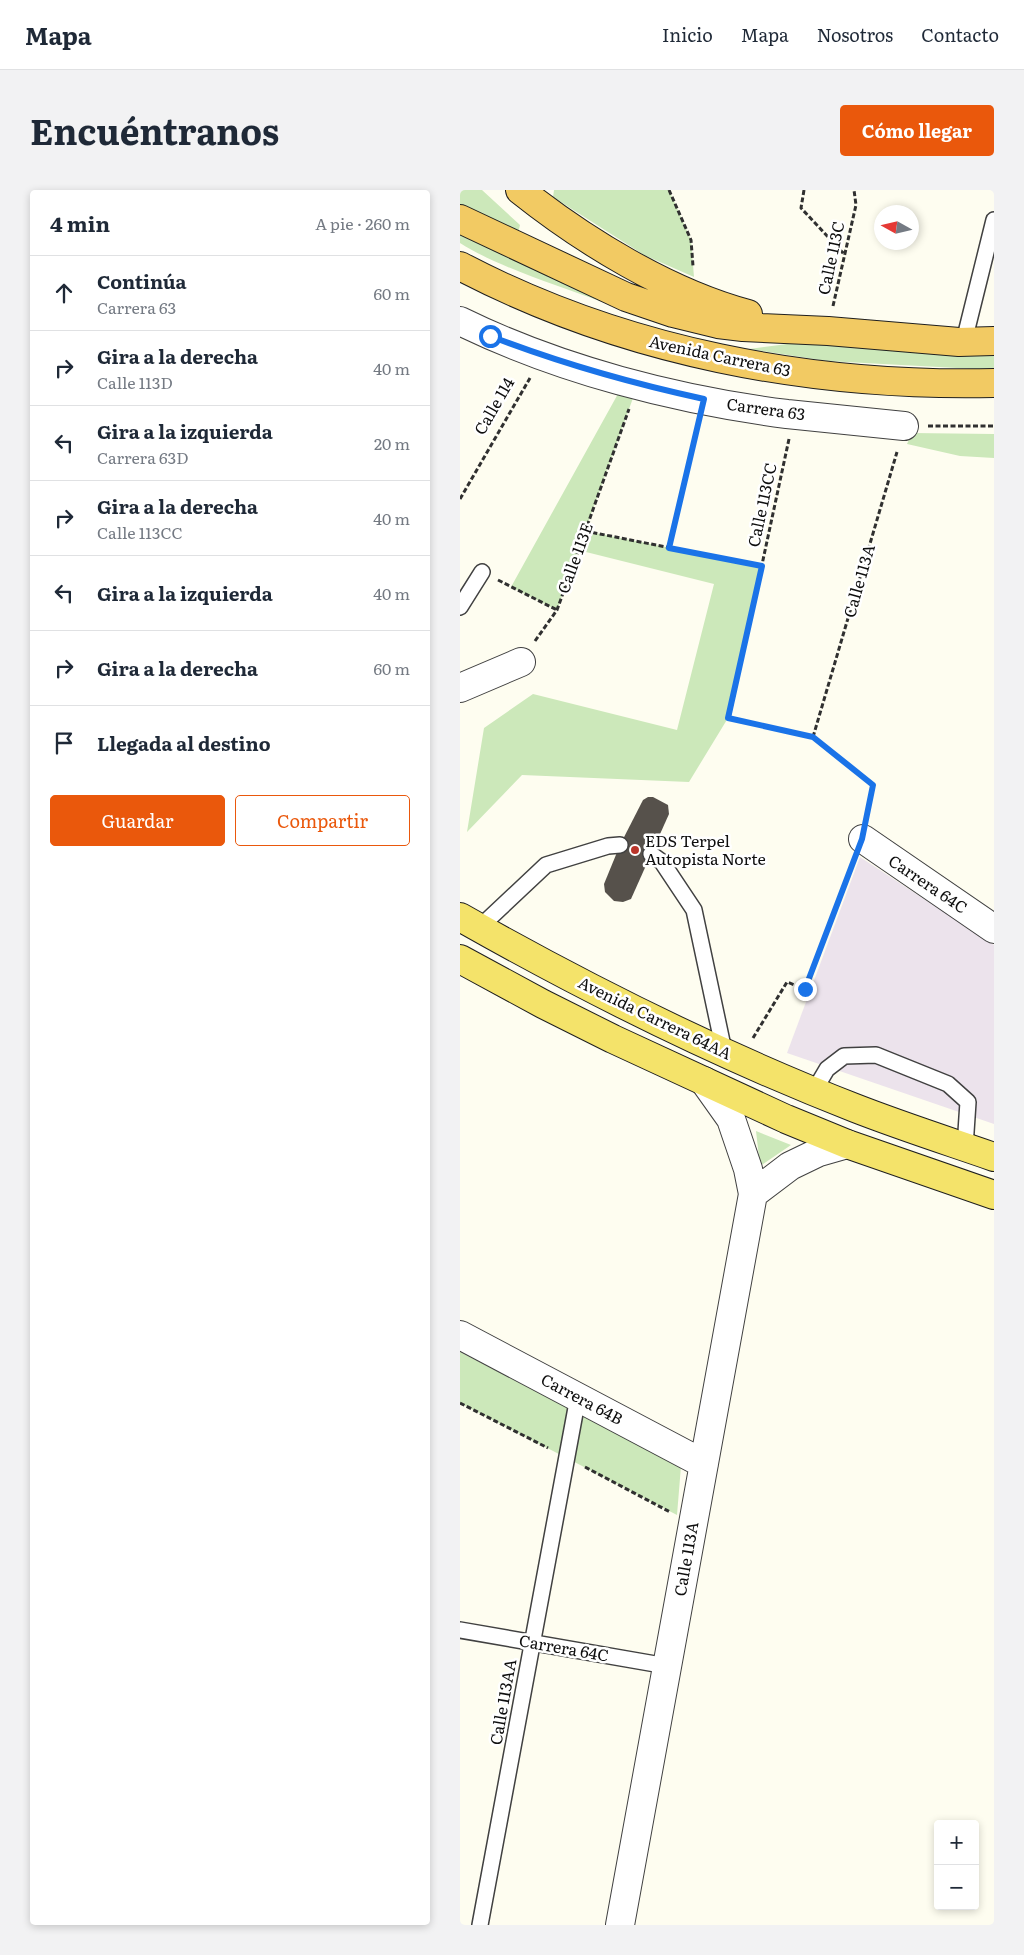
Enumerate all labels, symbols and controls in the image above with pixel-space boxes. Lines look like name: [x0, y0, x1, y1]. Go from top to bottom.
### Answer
text: Mapa: [25, 17, 92, 52]
text: Inicio: [662, 21, 713, 48]
text: Mapa: [741, 21, 789, 48]
text: Nosotros: [817, 21, 893, 48]
text: Contacto: [921, 21, 999, 48]
text: Encuéntranos: [30, 104, 279, 156]
button: Cómo llegar: [840, 105, 994, 156]
north arrow: [874, 205, 919, 250]
text: 4 min: [50, 207, 110, 238]
text: A pie · 260 m: [315, 211, 410, 235]
street label: Calle 113C: [811, 219, 850, 297]
text: Continúa: [97, 267, 187, 295]
icon: ahead: [50, 279, 78, 307]
text: 60 m: [373, 281, 410, 305]
text: Carrera 63: [97, 295, 176, 319]
route start: [479, 325, 502, 348]
street label: Avenida Carrera 63: [647, 328, 793, 382]
text: Gira a la derecha: [97, 342, 258, 370]
icon: right: [50, 354, 78, 382]
text: 40 m: [373, 356, 410, 380]
text: Calle 113D: [97, 370, 173, 394]
street label: Calle 114: [467, 372, 519, 439]
street label: Carrera 63: [725, 391, 807, 425]
text: Gira a la izquierda: [97, 417, 273, 445]
icon: left: [50, 429, 78, 457]
text: 20 m: [374, 431, 410, 455]
text: Carrera 63D: [97, 445, 189, 469]
street label: Calle 113CC: [740, 460, 782, 549]
text: Gira a la derecha: [97, 492, 258, 520]
icon: right: [50, 504, 78, 532]
text: 40 m: [373, 506, 410, 530]
street label: Calle 113E: [550, 519, 598, 596]
text: Calle 113CC: [97, 520, 183, 544]
street label: Calle 113A: [836, 541, 880, 620]
icon: left: [50, 579, 78, 607]
text: Gira a la izquierda: [97, 579, 273, 607]
text: 40 m: [373, 581, 410, 605]
icon: right: [50, 654, 78, 682]
text: Gira a la derecha: [97, 654, 258, 682]
text: 60 m: [373, 656, 410, 680]
icon: arrive: [50, 729, 78, 757]
text: Llegada al destino: [97, 729, 271, 757]
button: Guardar: [50, 795, 225, 846]
button: Compartir: [235, 795, 410, 846]
place label: EDS Terpel Autopista Norte: [645, 828, 766, 870]
marker: EDS Terpel Autopista Norte: [629, 844, 641, 856]
street label: Carrera 64C: [884, 848, 973, 918]
street label: Avenida Carrera 64AA: [575, 969, 736, 1065]
route end: [794, 978, 817, 1001]
street label: Carrera 64B: [537, 1366, 628, 1430]
street label: Calle 113A: [667, 1519, 703, 1598]
street label: Carrera 64C: [517, 1627, 611, 1667]
street label: Calle 113AA: [483, 1657, 521, 1747]
map controls: [934, 1820, 979, 1910]
button: +: [934, 1820, 979, 1865]
button: −: [934, 1865, 979, 1910]

